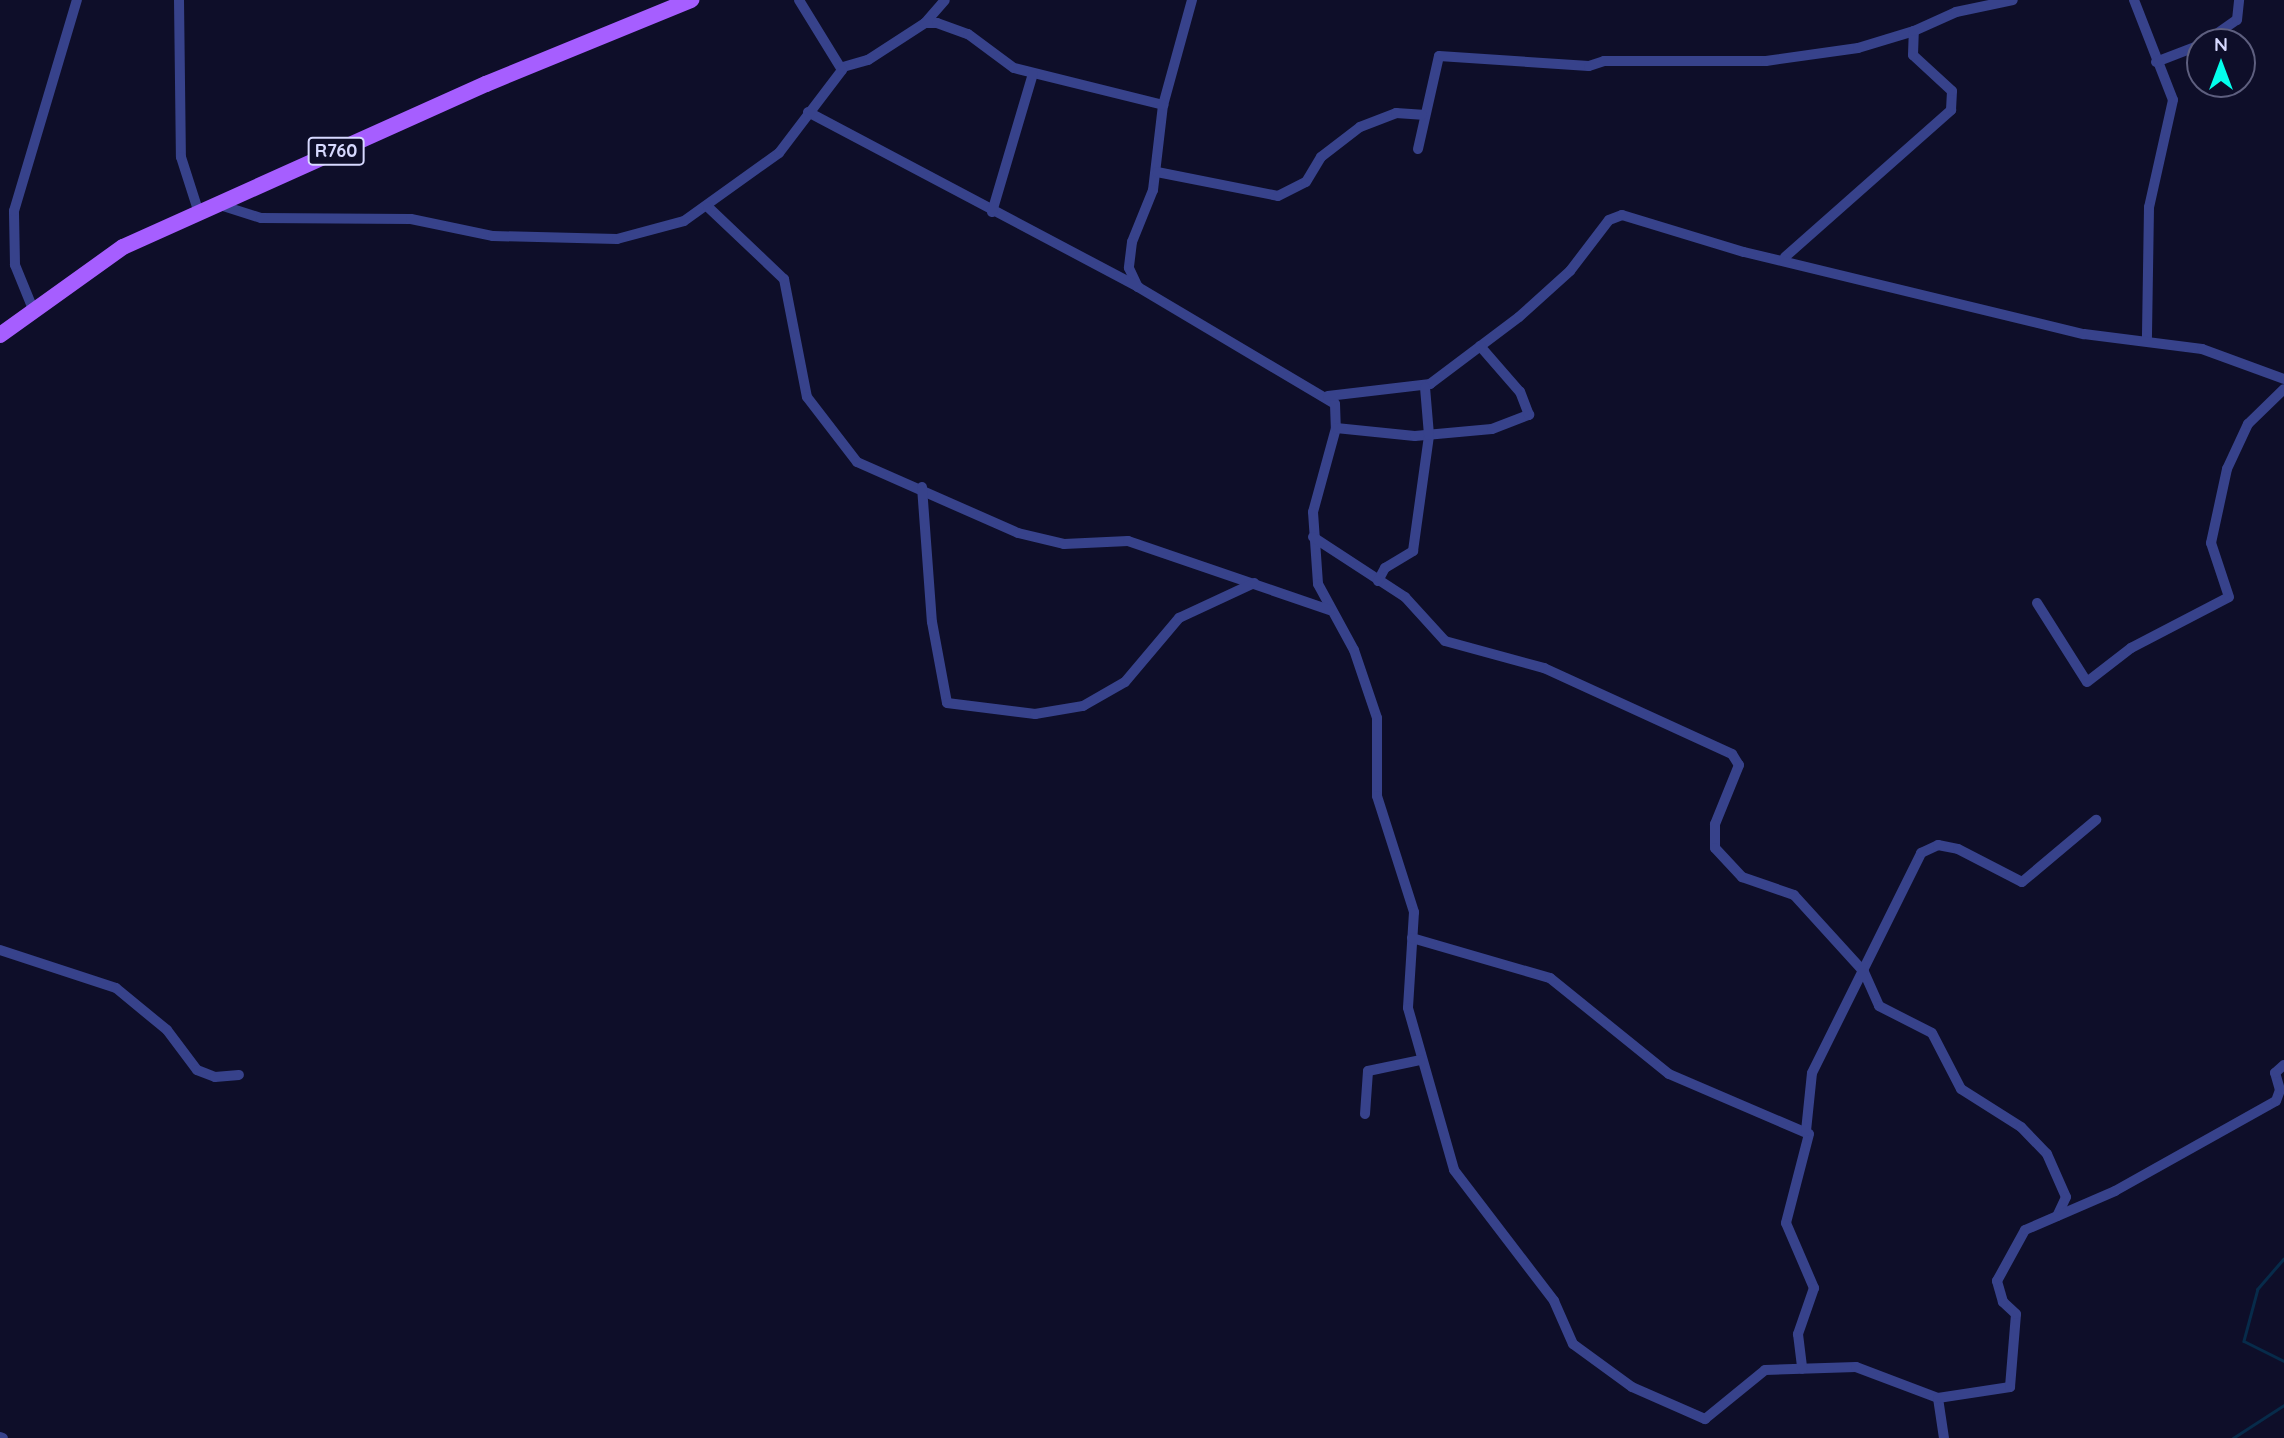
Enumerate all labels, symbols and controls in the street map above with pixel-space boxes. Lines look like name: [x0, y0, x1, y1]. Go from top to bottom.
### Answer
north arrow: [2186, 28, 2256, 98]
text: N: [2214, 32, 2228, 56]
road number: R760: [306, 136, 366, 166]

